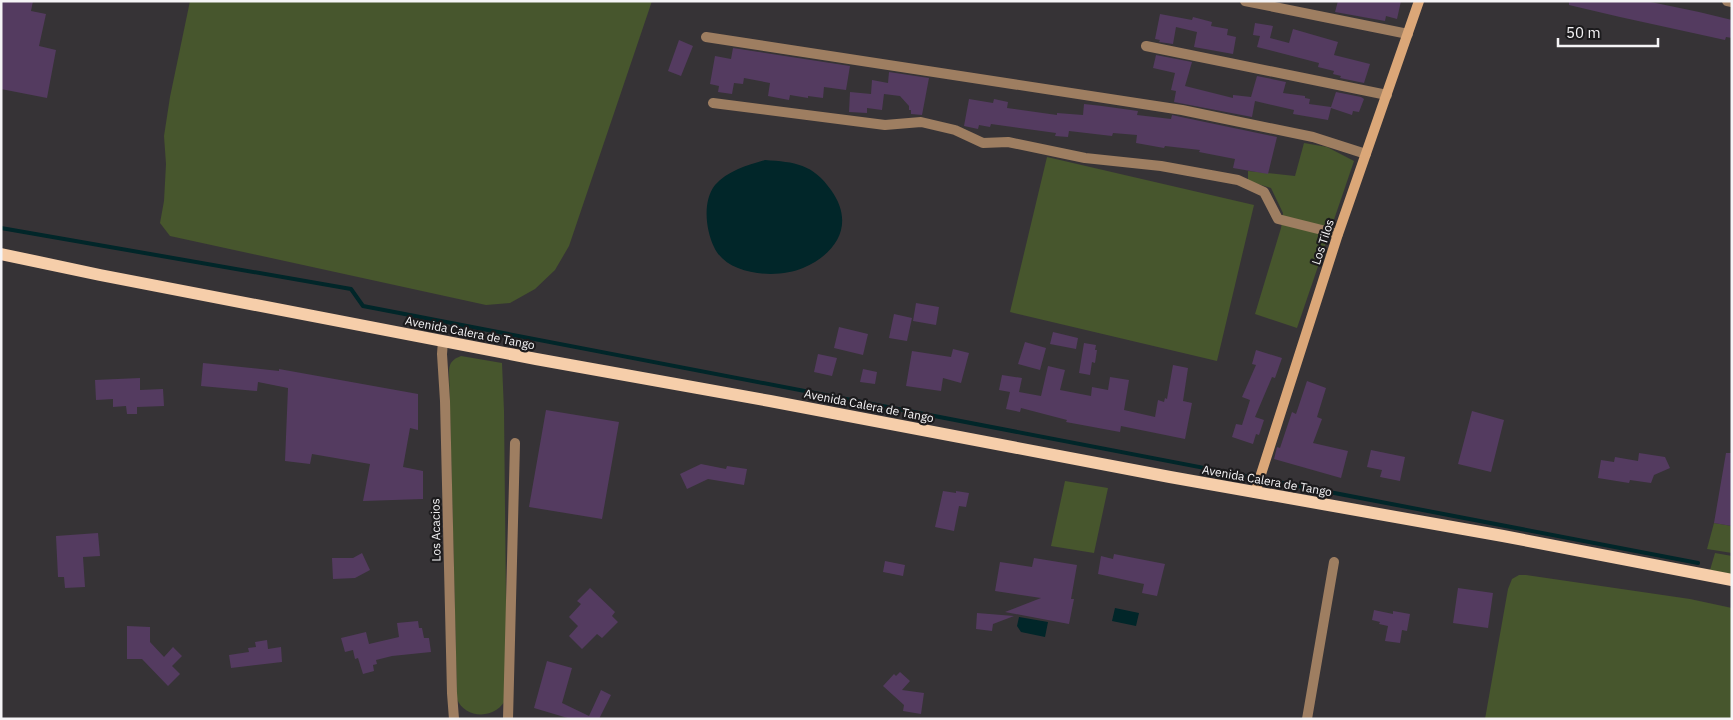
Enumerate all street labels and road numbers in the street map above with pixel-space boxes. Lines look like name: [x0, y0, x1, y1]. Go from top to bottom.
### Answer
street label: Los Tilos: [1308, 217, 1337, 267]
street label: Avenida Calera de Tango: [404, 313, 536, 352]
street label: Avenida Calera de Tango: [803, 386, 935, 425]
street label: Avenida Calera de Tango: [1201, 462, 1334, 499]
street label: Los Acacios: [427, 498, 444, 562]

